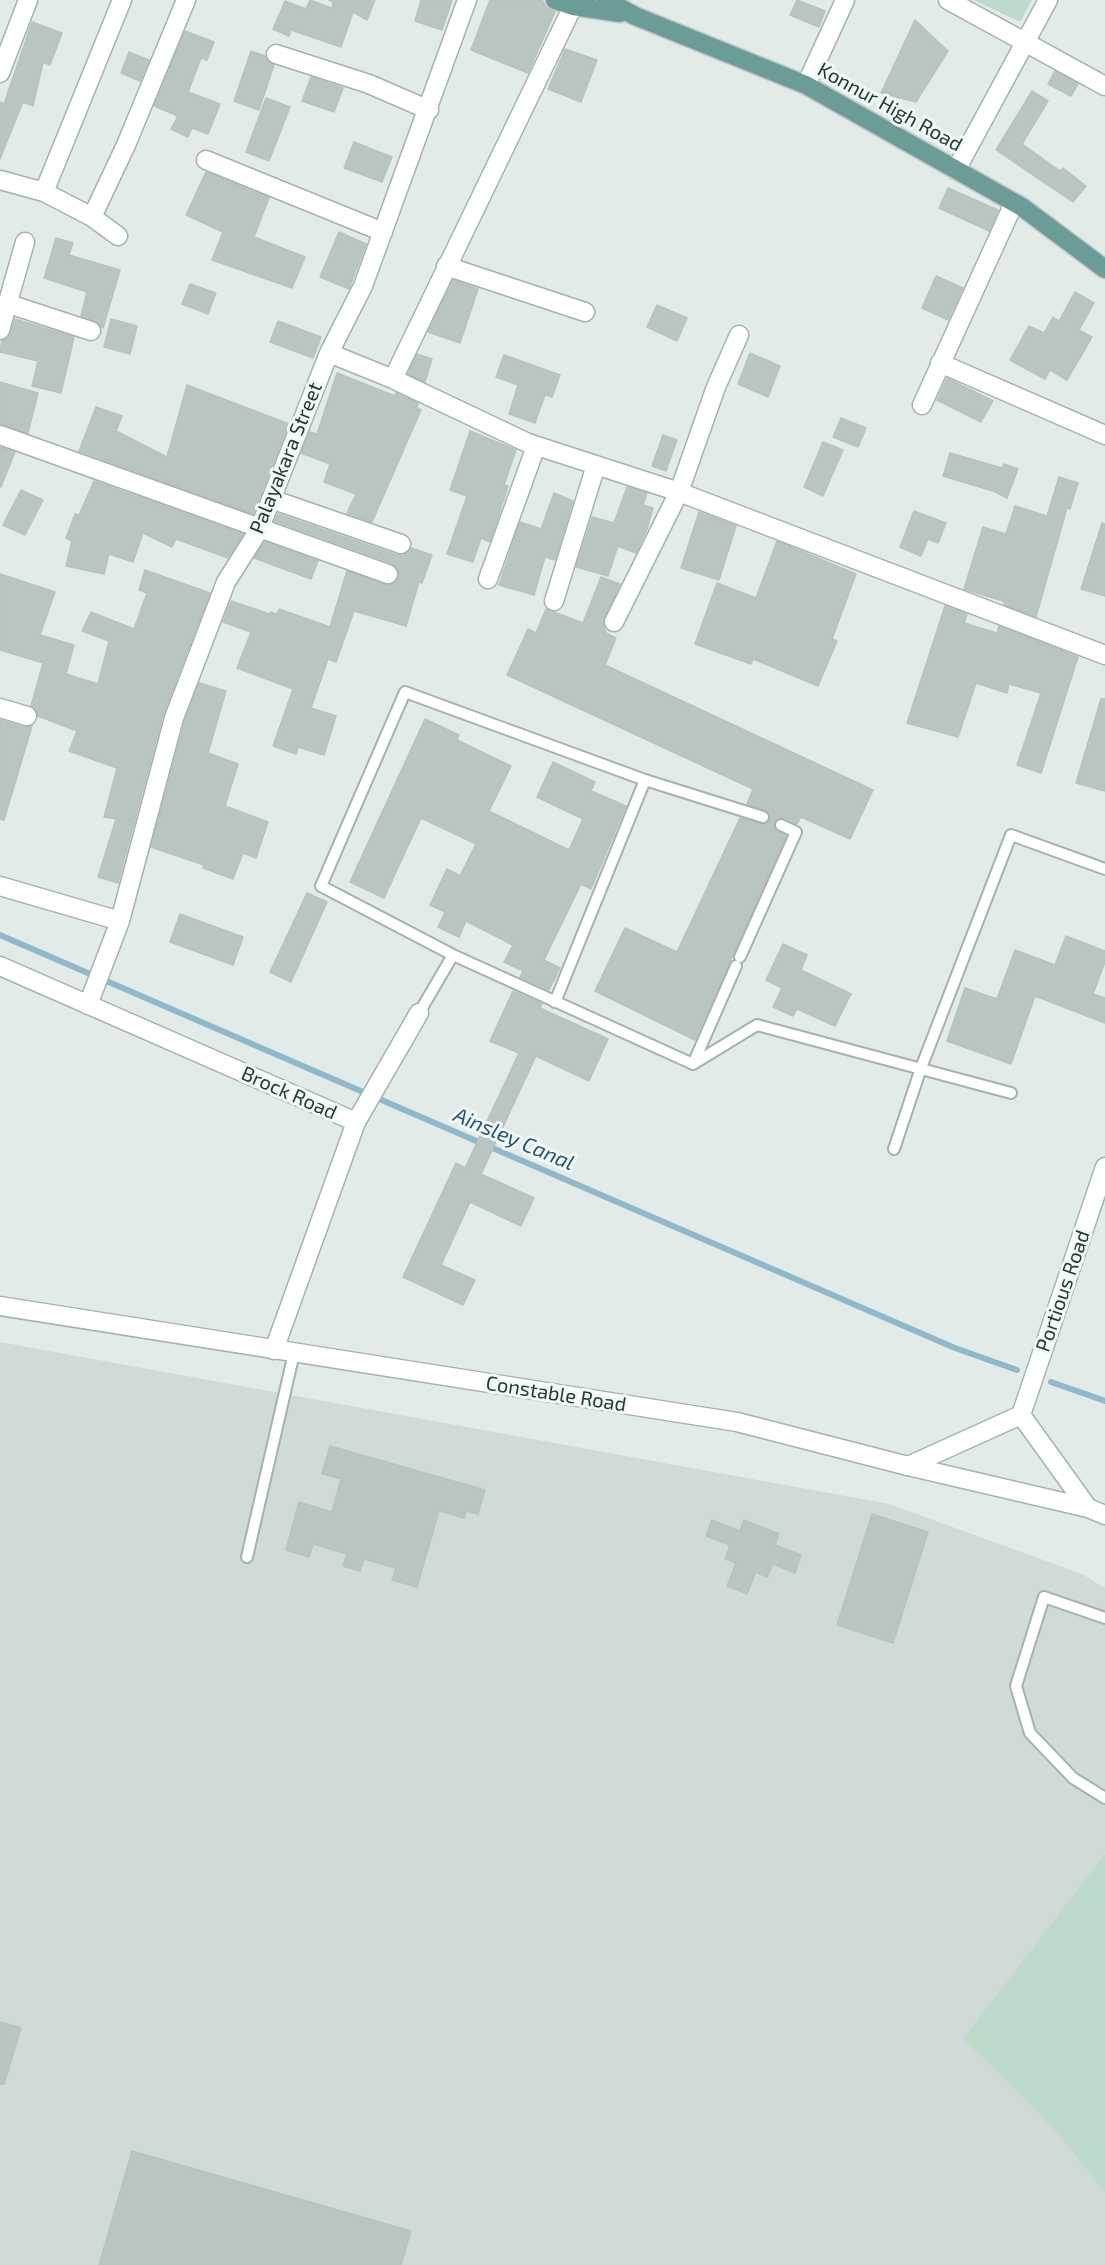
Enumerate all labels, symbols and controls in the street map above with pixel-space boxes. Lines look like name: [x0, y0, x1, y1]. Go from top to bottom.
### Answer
street label: Konnur High Road: [813, 57, 967, 157]
street label: Palayakara Street: [245, 379, 327, 537]
street label: Brock Road: [238, 1061, 340, 1125]
water label: Ainsley Canal: [450, 1102, 578, 1176]
street label: Portious Road: [1031, 1227, 1095, 1355]
street label: Constable Road: [484, 1371, 628, 1417]

